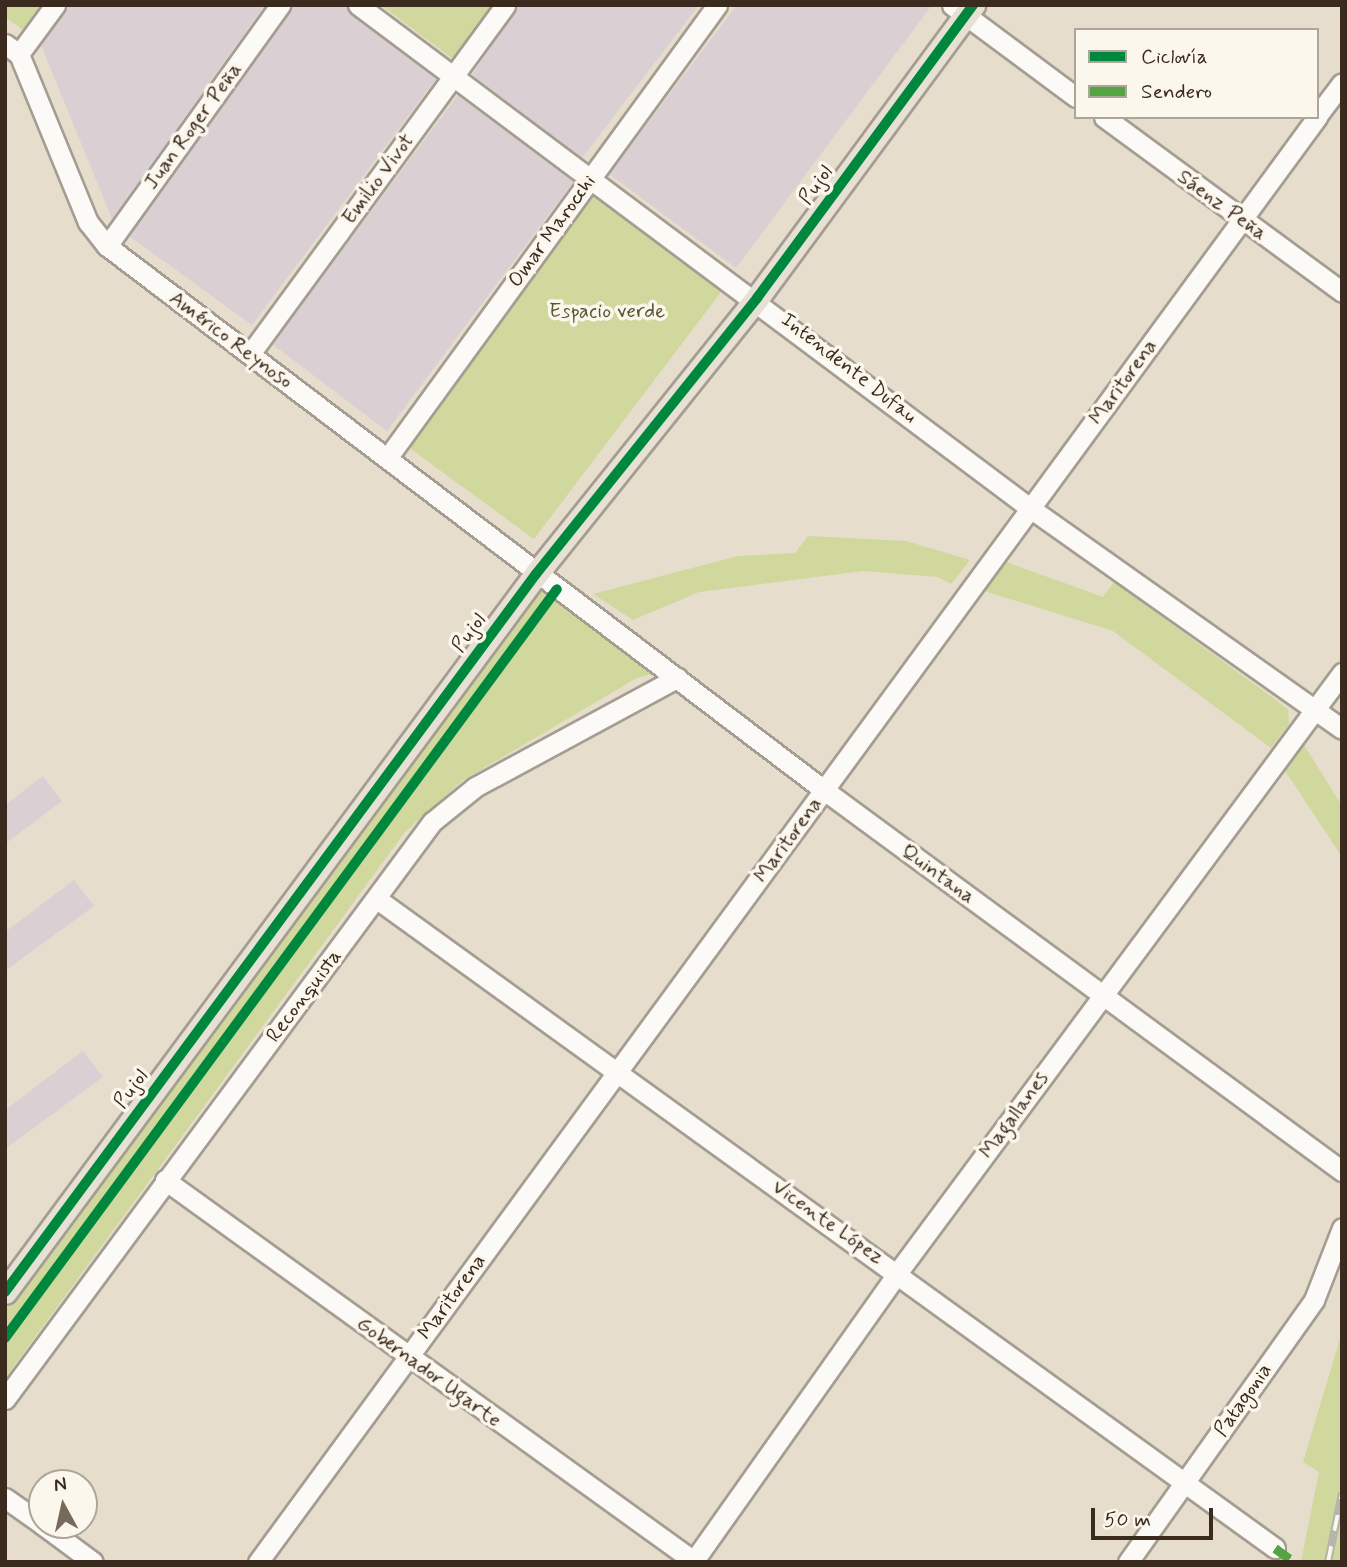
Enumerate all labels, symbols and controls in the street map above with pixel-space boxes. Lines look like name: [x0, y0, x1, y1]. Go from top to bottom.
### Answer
legend: [1074, 28, 1319, 119]
text: Ciclovía: [1141, 43, 1208, 71]
street label: Juan Roger Peña: [139, 59, 247, 193]
text: Sendero: [1141, 78, 1212, 106]
street label: Emilio Vivot: [337, 129, 419, 229]
street label: Pujol: [793, 160, 839, 210]
street label: Sáenz Peña: [1173, 165, 1271, 245]
street label: Omar Marocchi: [503, 170, 601, 292]
street label: Américo Reynoso: [163, 284, 299, 396]
park label: Espacio verde: [549, 298, 665, 324]
street label: Intendente Dufau: [775, 307, 923, 429]
street label: Maritorena: [1083, 334, 1163, 430]
street label: Pujol: [446, 608, 492, 658]
street label: Maritorena: [748, 792, 828, 888]
street label: Quintana: [896, 839, 980, 909]
street label: Reconquista: [261, 945, 347, 1047]
street label: Pujol: [108, 1064, 154, 1114]
street label: Magallanes: [974, 1066, 1054, 1164]
street label: Vicente López: [766, 1174, 890, 1270]
street label: Maritorena: [412, 1249, 492, 1345]
street label: Gobernador Ugarte: [353, 1312, 505, 1432]
street label: Patagonia: [1209, 1358, 1277, 1442]
north arrow: [28, 1469, 98, 1539]
text: N: [52, 1471, 68, 1498]
scale bar: [1095, 1494, 1218, 1538]
text: 50 m: [1104, 1506, 1151, 1534]

